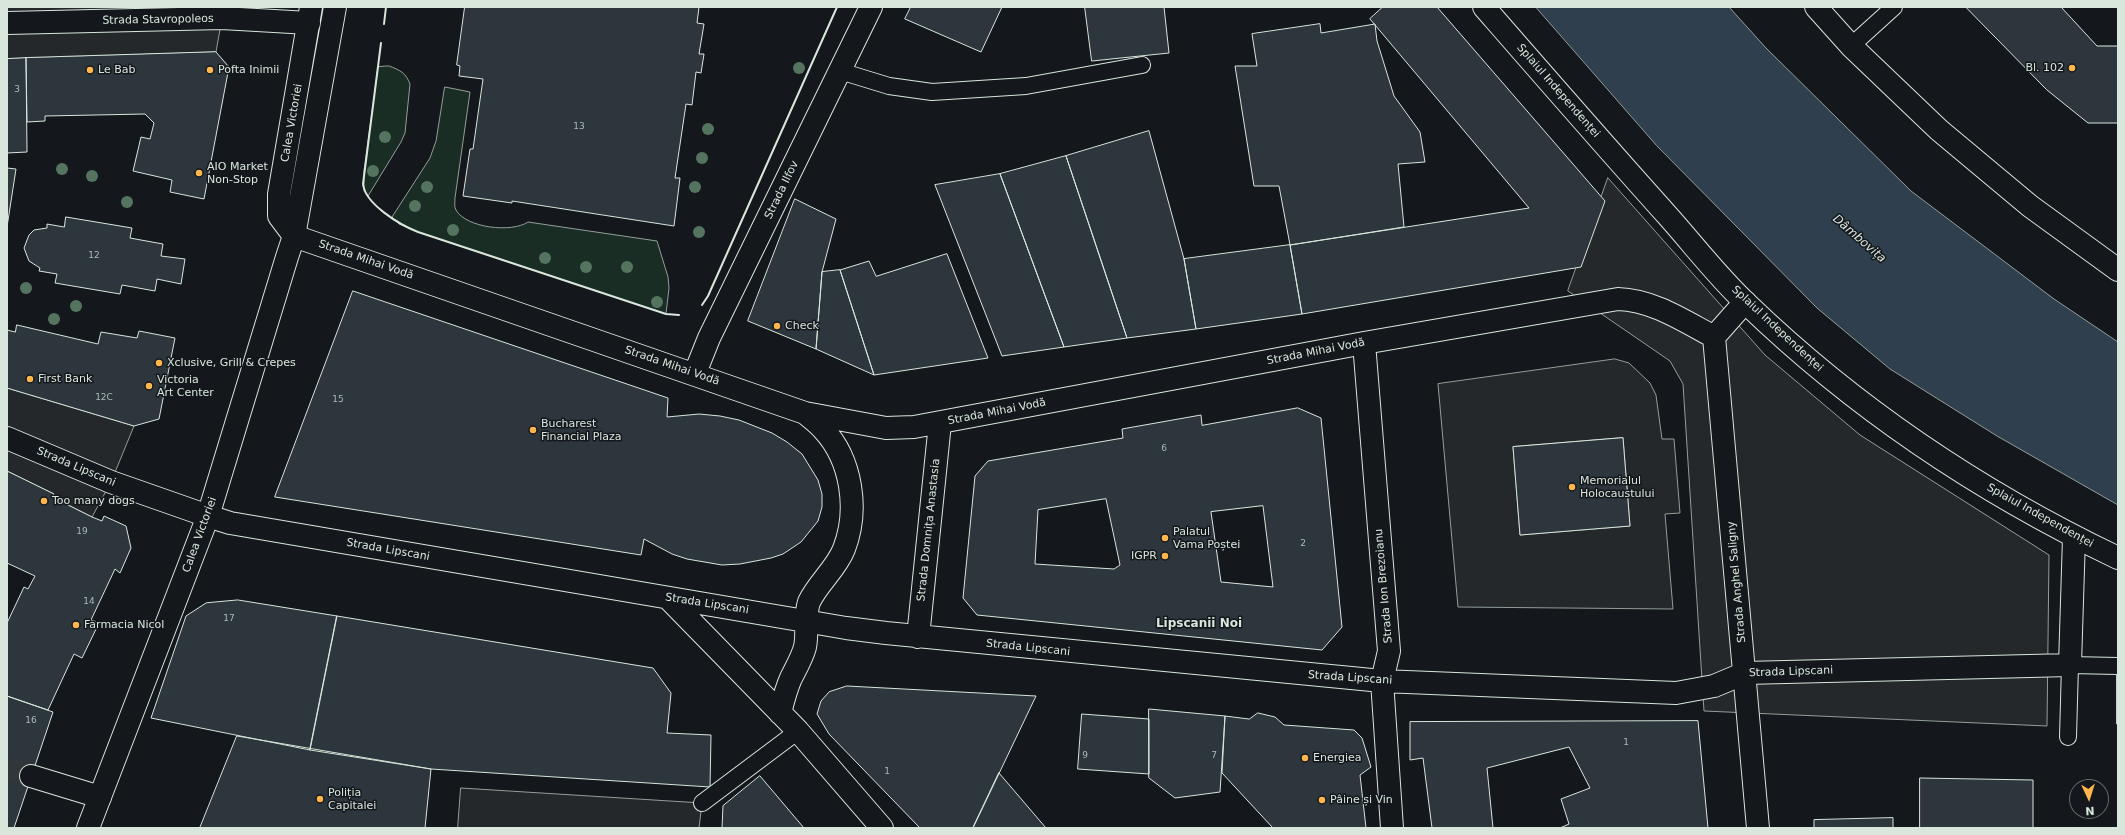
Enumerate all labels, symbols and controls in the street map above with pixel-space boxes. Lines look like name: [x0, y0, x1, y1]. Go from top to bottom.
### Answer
street label: Strada Stavropoleos: [102, 12, 214, 28]
street label: Splaiul Independenței: [1514, 41, 1602, 141]
place label: Bl. 102: [2025, 61, 2064, 75]
place label: Le Bab: [98, 63, 135, 77]
place label: Pofta Inimii: [218, 63, 279, 77]
marker: Bl. 102: [2067, 63, 2077, 73]
marker: Le Bab: [85, 65, 95, 75]
marker: Pofta Inimii: [205, 65, 215, 75]
street label: Calea Victoriei: [279, 83, 305, 163]
house number: 3: [14, 85, 20, 95]
house number: 13: [573, 122, 585, 132]
street label: Strada Ilfov: [762, 159, 802, 221]
place label: AIO Market Non-Stop: [207, 160, 268, 186]
marker: AIO Market Non-Stop: [194, 168, 204, 178]
water label: Dâmbovița: [1829, 212, 1889, 266]
street label: Strada Mihai Vodă: [317, 238, 415, 282]
house number: 12: [88, 251, 100, 261]
street label: Splaiul Independenței: [1729, 283, 1825, 375]
place label: Check: [785, 319, 819, 333]
marker: Check: [772, 321, 782, 331]
street label: Strada Mihai Vodă: [1266, 336, 1366, 368]
street label: Strada Mihai Vodă: [623, 344, 721, 388]
place label: Xclusive, Grill & Crepes: [167, 356, 296, 370]
marker: Xclusive, Grill & Crepes: [154, 358, 164, 368]
place label: First Bank: [38, 372, 92, 386]
place label: Victoria Art Center: [157, 373, 214, 399]
marker: First Bank: [25, 374, 35, 384]
marker: Victoria Art Center: [144, 381, 154, 391]
house number: 12C: [95, 393, 113, 403]
house number: 15: [332, 395, 344, 405]
street label: Strada Mihai Vodă: [947, 396, 1047, 428]
place label: Bucharest Financial Plaza: [541, 417, 622, 443]
marker: Bucharest Financial Plaza: [528, 425, 538, 435]
street label: Strada Lipscani: [35, 444, 117, 490]
house number: 6: [1161, 444, 1167, 454]
street label: Strada Domnița Anastasia: [915, 458, 943, 602]
place label: Memorialul Holocaustului: [1580, 474, 1655, 500]
street label: Splaiul Independenței: [1984, 481, 2096, 551]
marker: Memorialul Holocaustului: [1567, 482, 1577, 492]
place label: Too many dogs: [52, 494, 135, 508]
street label: Calea Victoriei: [180, 495, 220, 575]
marker: Too many dogs: [39, 496, 49, 506]
street label: Strada Anghel Saligny: [1725, 521, 1749, 643]
place label: Palatul Vama Poștei: [1173, 525, 1240, 551]
house number: 19: [76, 527, 88, 537]
street label: Strada Ion Brezoianu: [1372, 528, 1396, 644]
marker: Palatul Vama Poștei: [1160, 533, 1170, 543]
street label: Strada Lipscani: [345, 536, 431, 564]
house number: 2: [1300, 539, 1306, 549]
place label: IGPR: [1131, 549, 1157, 563]
marker: IGPR: [1160, 551, 1170, 561]
street label: Strada Lipscani: [664, 591, 750, 617]
house number: 14: [83, 597, 95, 607]
house number: 17: [223, 614, 235, 624]
district label: Lipscanii Noi: [1156, 617, 1242, 631]
place label: Farmacia Nicol: [84, 618, 164, 632]
marker: Farmacia Nicol: [71, 620, 81, 630]
street label: Strada Lipscani: [985, 637, 1071, 659]
street label: Strada Lipscani: [1749, 664, 1833, 680]
street label: Strada Lipscani: [1307, 668, 1393, 688]
house number: 16: [25, 716, 37, 726]
house number: 1: [1623, 738, 1629, 748]
house number: 9: [1082, 751, 1088, 761]
house number: 7: [1211, 751, 1217, 761]
place label: Energiea: [1313, 751, 1362, 765]
marker: Energiea: [1300, 753, 1310, 763]
house number: 1: [884, 767, 890, 777]
north arrow: [2069, 779, 2109, 819]
place label: Poliția Capitalei: [328, 786, 376, 812]
place label: Pâine și Vin: [1330, 793, 1393, 807]
marker: Poliția Capitalei: [315, 794, 325, 804]
marker: Pâine și Vin: [1317, 795, 1327, 805]
text: N: [2085, 804, 2095, 817]

